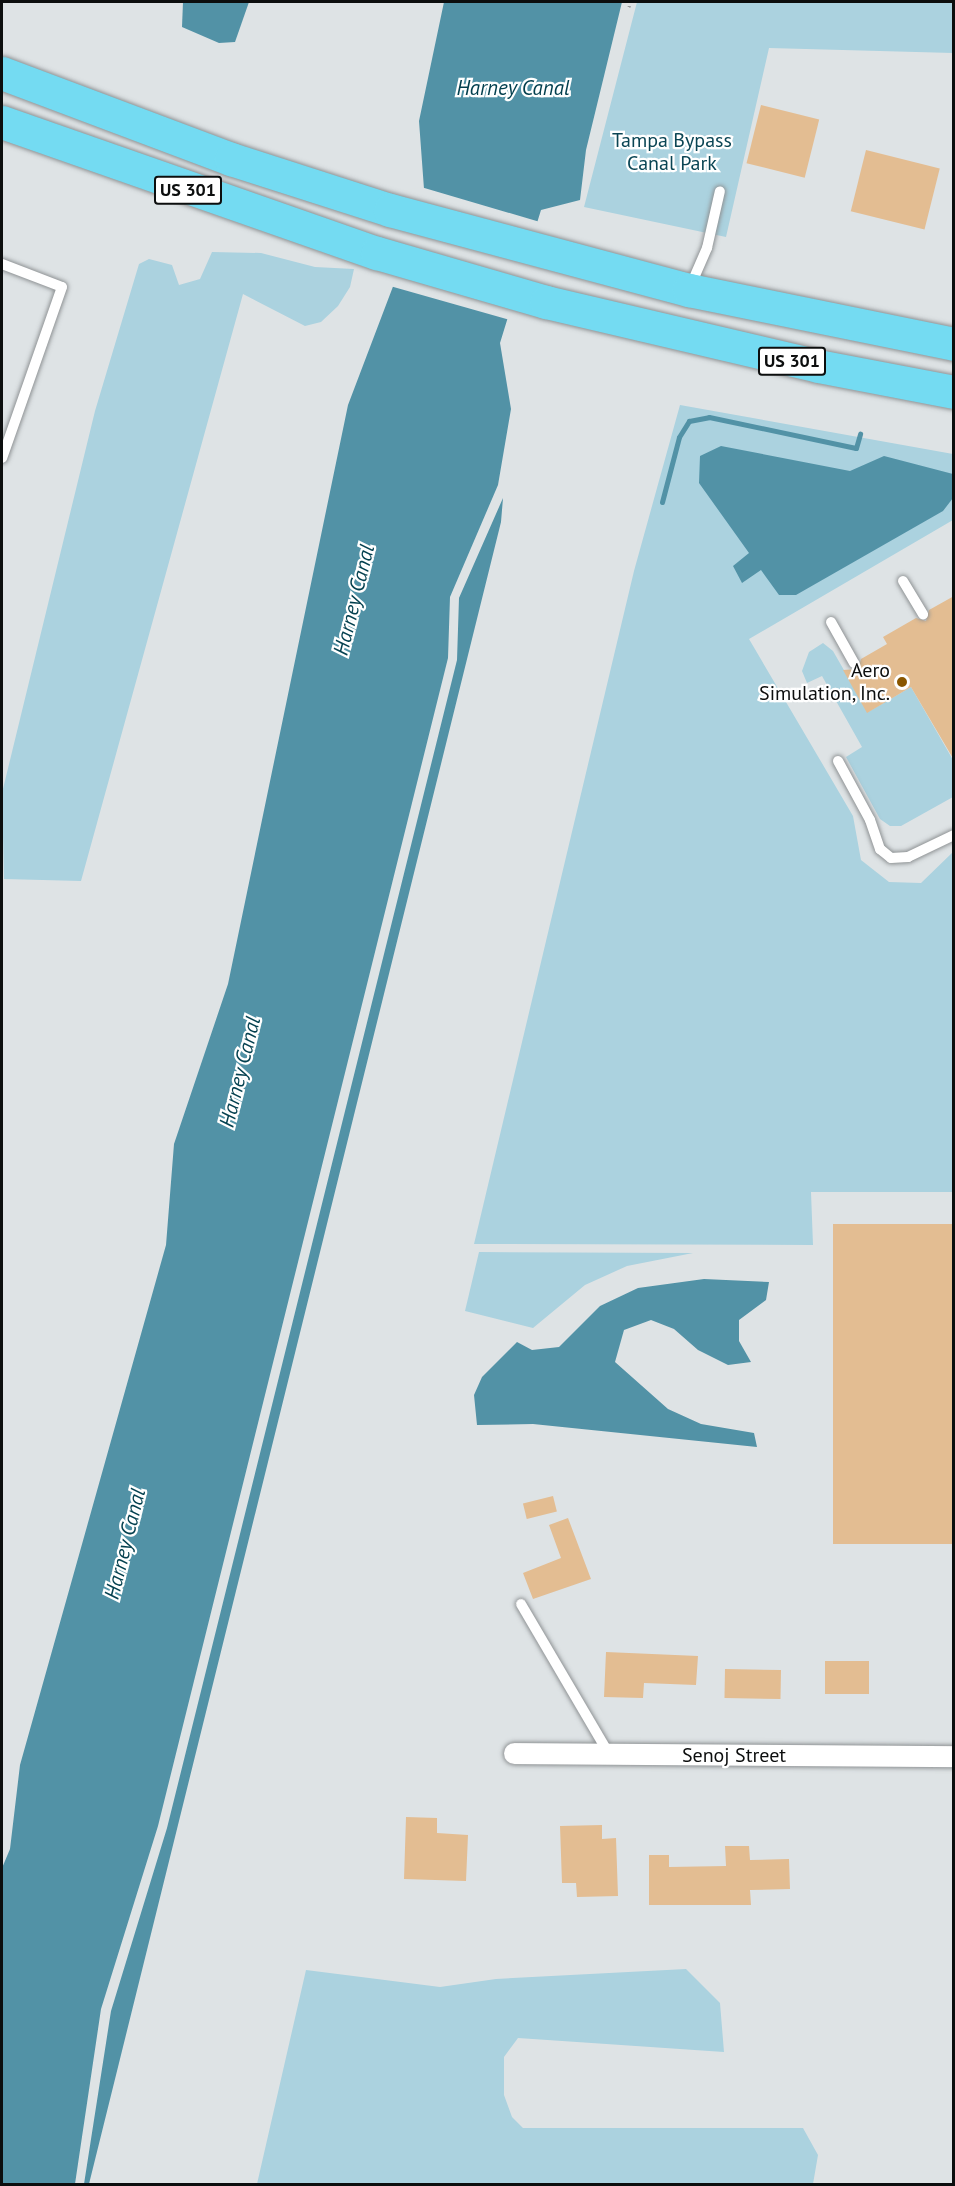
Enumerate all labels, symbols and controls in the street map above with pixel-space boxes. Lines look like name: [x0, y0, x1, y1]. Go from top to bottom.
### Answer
water label: Harney Canal: [456, 75, 570, 101]
park label: Tampa Bypass Canal Park: [612, 129, 732, 176]
road number: US 301: [154, 175, 222, 205]
road number: US 301: [758, 346, 826, 376]
water label: Harney Canal: [328, 542, 380, 658]
place label: Aero Simulation, Inc.: [758, 658, 890, 705]
marker: Aero Simulation, Inc.: [895, 675, 909, 689]
water label: Harney Canal: [214, 1014, 266, 1130]
water label: Harney Canal: [99, 1486, 151, 1602]
street label: Senoj Street: [682, 1743, 786, 1767]

